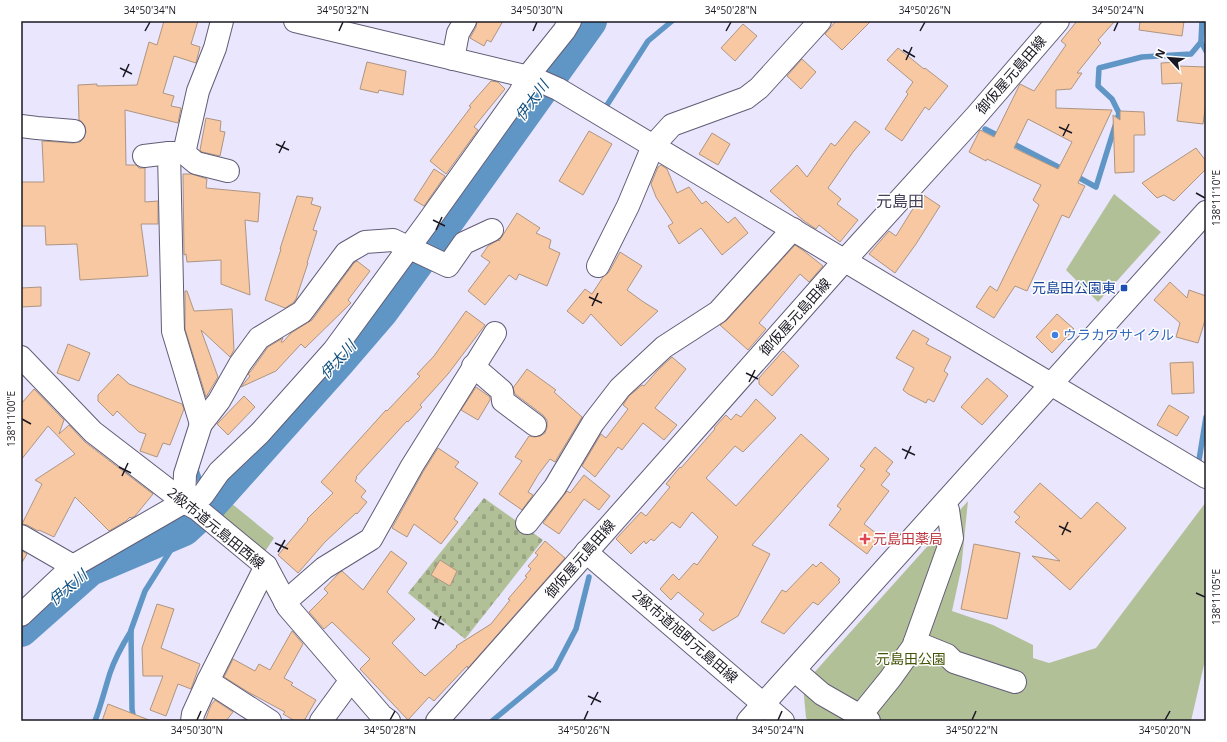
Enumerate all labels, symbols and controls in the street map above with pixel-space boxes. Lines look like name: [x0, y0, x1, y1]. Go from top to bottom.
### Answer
text: 34°50'34"N: [124, 3, 176, 17]
text: 34°50'32"N: [317, 3, 369, 17]
text: 34°50'30"N: [511, 3, 563, 17]
text: 34°50'28"N: [705, 3, 757, 17]
text: 34°50'26"N: [899, 3, 951, 17]
text: 34°50'24"N: [1092, 3, 1144, 17]
street label: 御仮屋元島田線: [971, 31, 1050, 118]
north arrow: [1149, 38, 1189, 78]
text: N: [1151, 46, 1168, 61]
water label: 伊太川: [510, 75, 554, 124]
text: 138°11'10"E: [1209, 170, 1223, 226]
district label: 元島田: [876, 190, 924, 212]
street label: 御仮屋元島田線: [755, 274, 834, 359]
place label: 元島田公園東: [1032, 278, 1116, 297]
marker: 元島田公園東: [1119, 283, 1129, 293]
place label: ウラカワサイクル: [1063, 325, 1174, 344]
marker: ウラカワサイクル: [1050, 330, 1060, 340]
water label: 伊太川: [315, 334, 361, 383]
text: 138°11'00"E: [4, 391, 18, 447]
street label: 2級市道元島田西線: [164, 482, 269, 573]
street label: 御仮屋元島田線: [540, 515, 619, 602]
place label: 元島田薬局: [873, 529, 943, 548]
marker: 元島田薬局: [860, 534, 870, 544]
water label: 伊太川: [44, 564, 92, 610]
text: 138°11'05"E: [1209, 569, 1223, 625]
street label: 2級市道旭町元島田線: [629, 584, 742, 687]
park label: 元島田公園: [876, 649, 946, 668]
text: 34°50'30"N: [171, 723, 223, 737]
text: 34°50'28"N: [364, 723, 416, 737]
text: 34°50'26"N: [558, 723, 610, 737]
text: 34°50'24"N: [752, 723, 804, 737]
text: 34°50'22"N: [946, 723, 998, 737]
text: 34°50'20"N: [1139, 723, 1191, 737]

